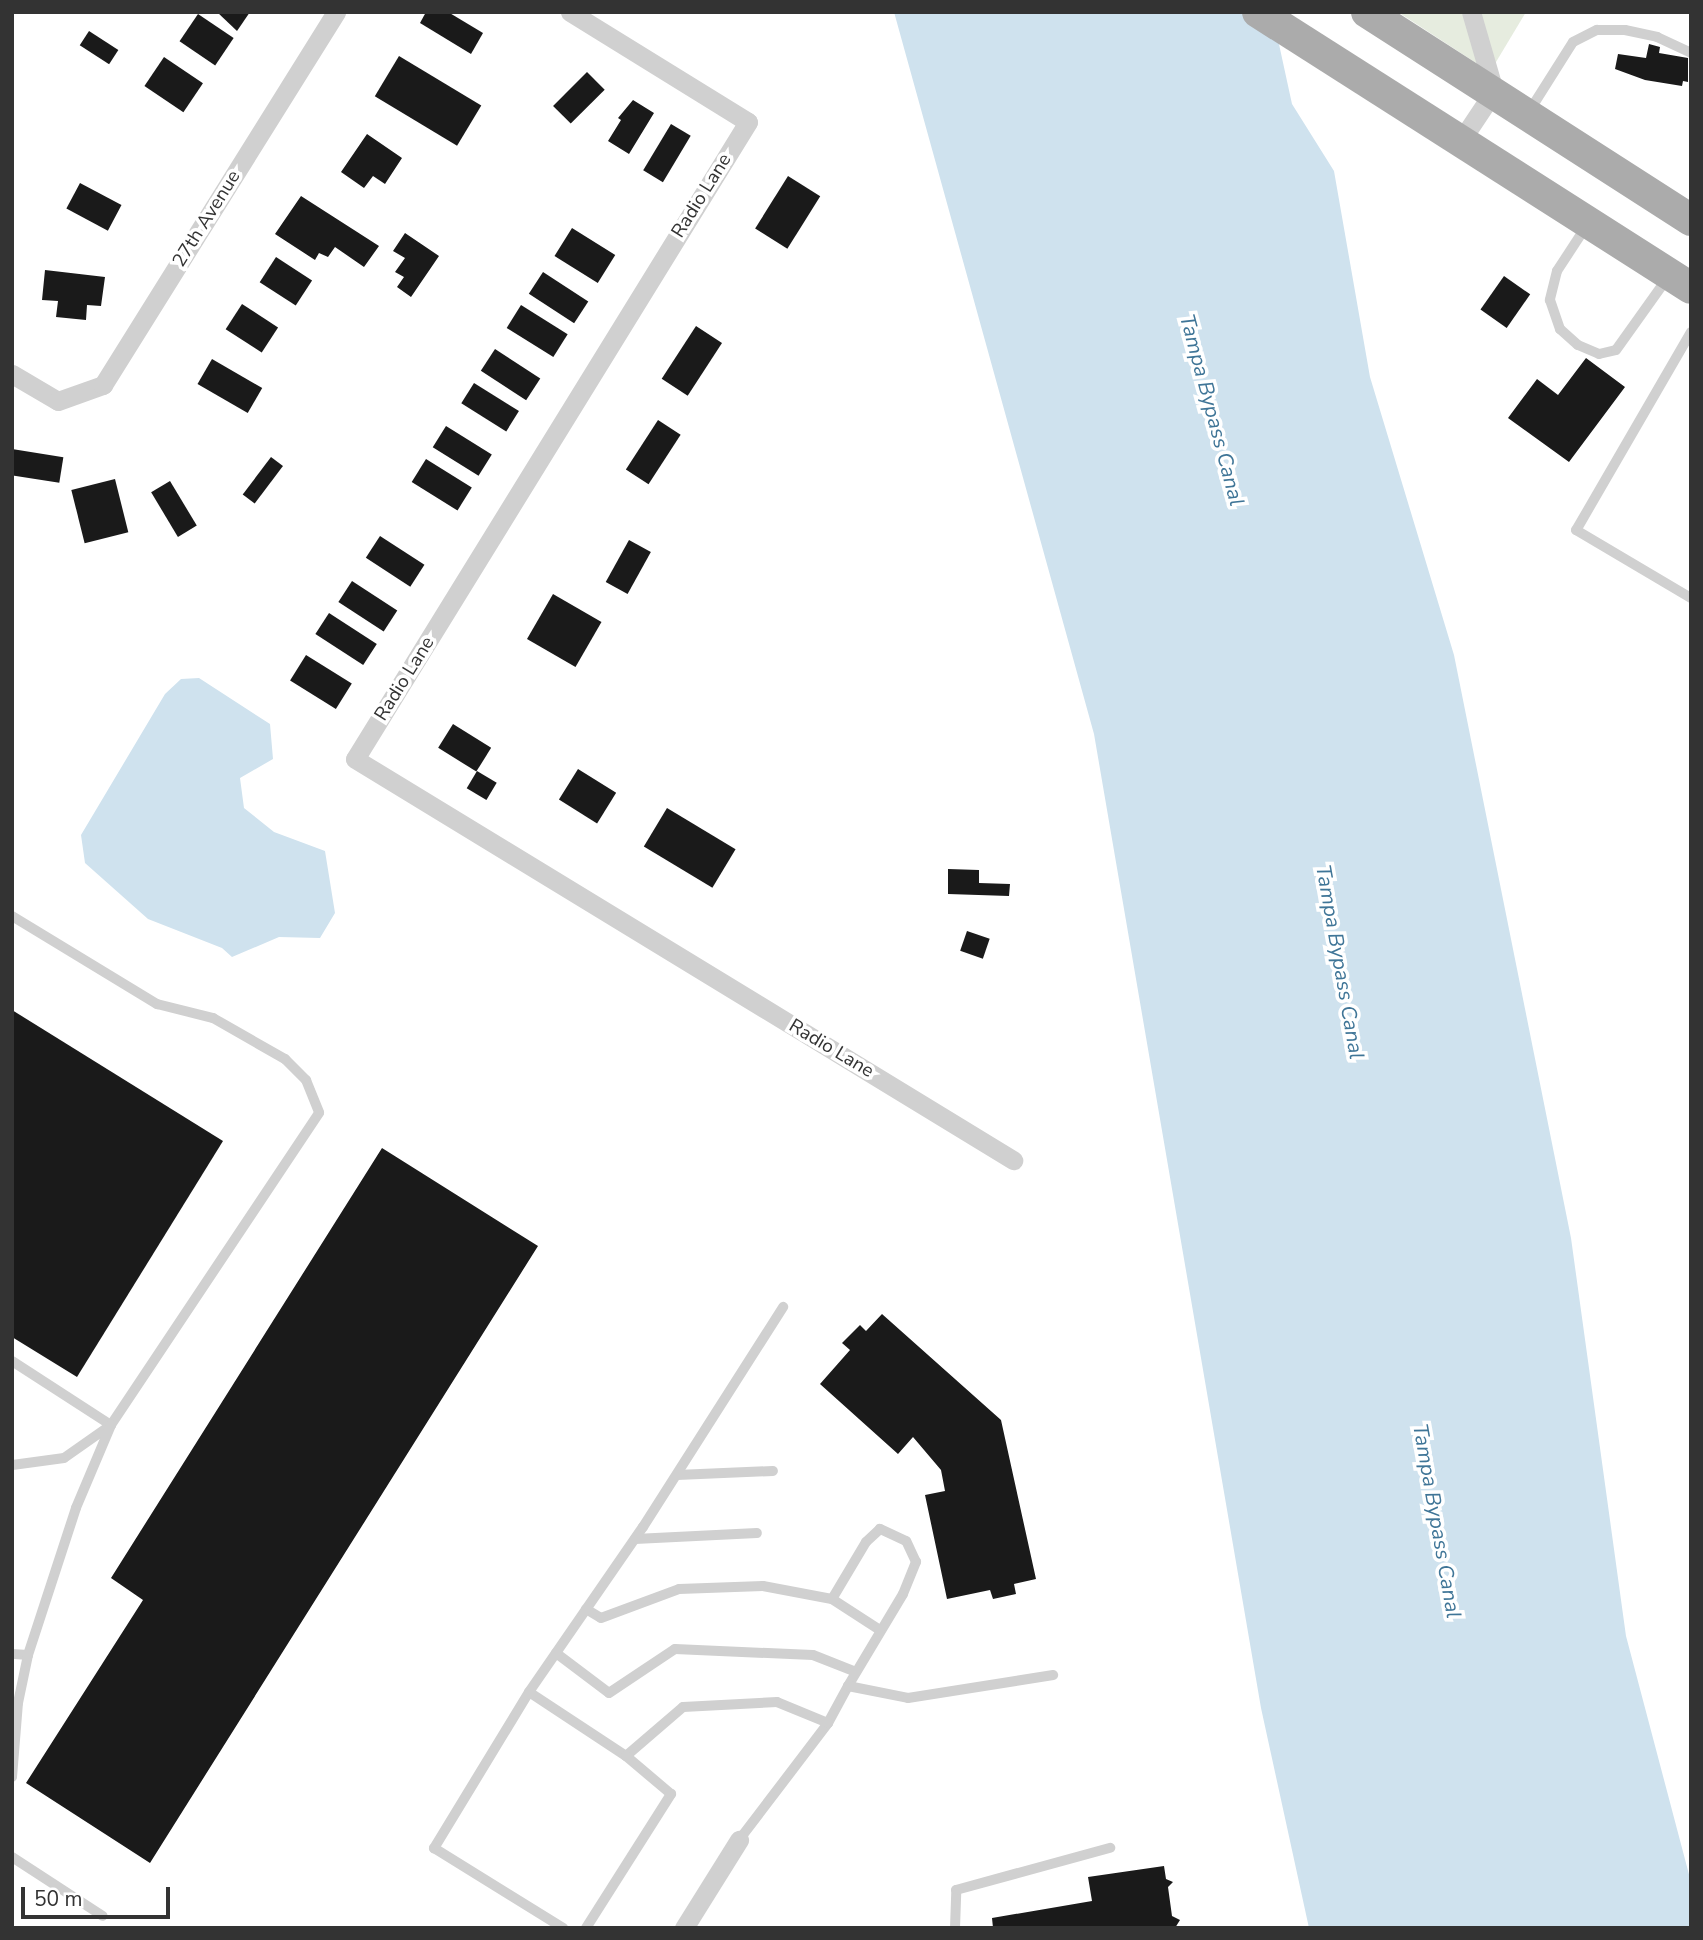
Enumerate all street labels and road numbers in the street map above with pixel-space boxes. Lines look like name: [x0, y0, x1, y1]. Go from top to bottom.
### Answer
street label: Radio Lane: [667, 150, 737, 242]
street label: 27th Avenue: [168, 166, 246, 272]
street label: Radio Lane: [370, 633, 440, 725]
street label: Radio Lane: [784, 1015, 878, 1083]

